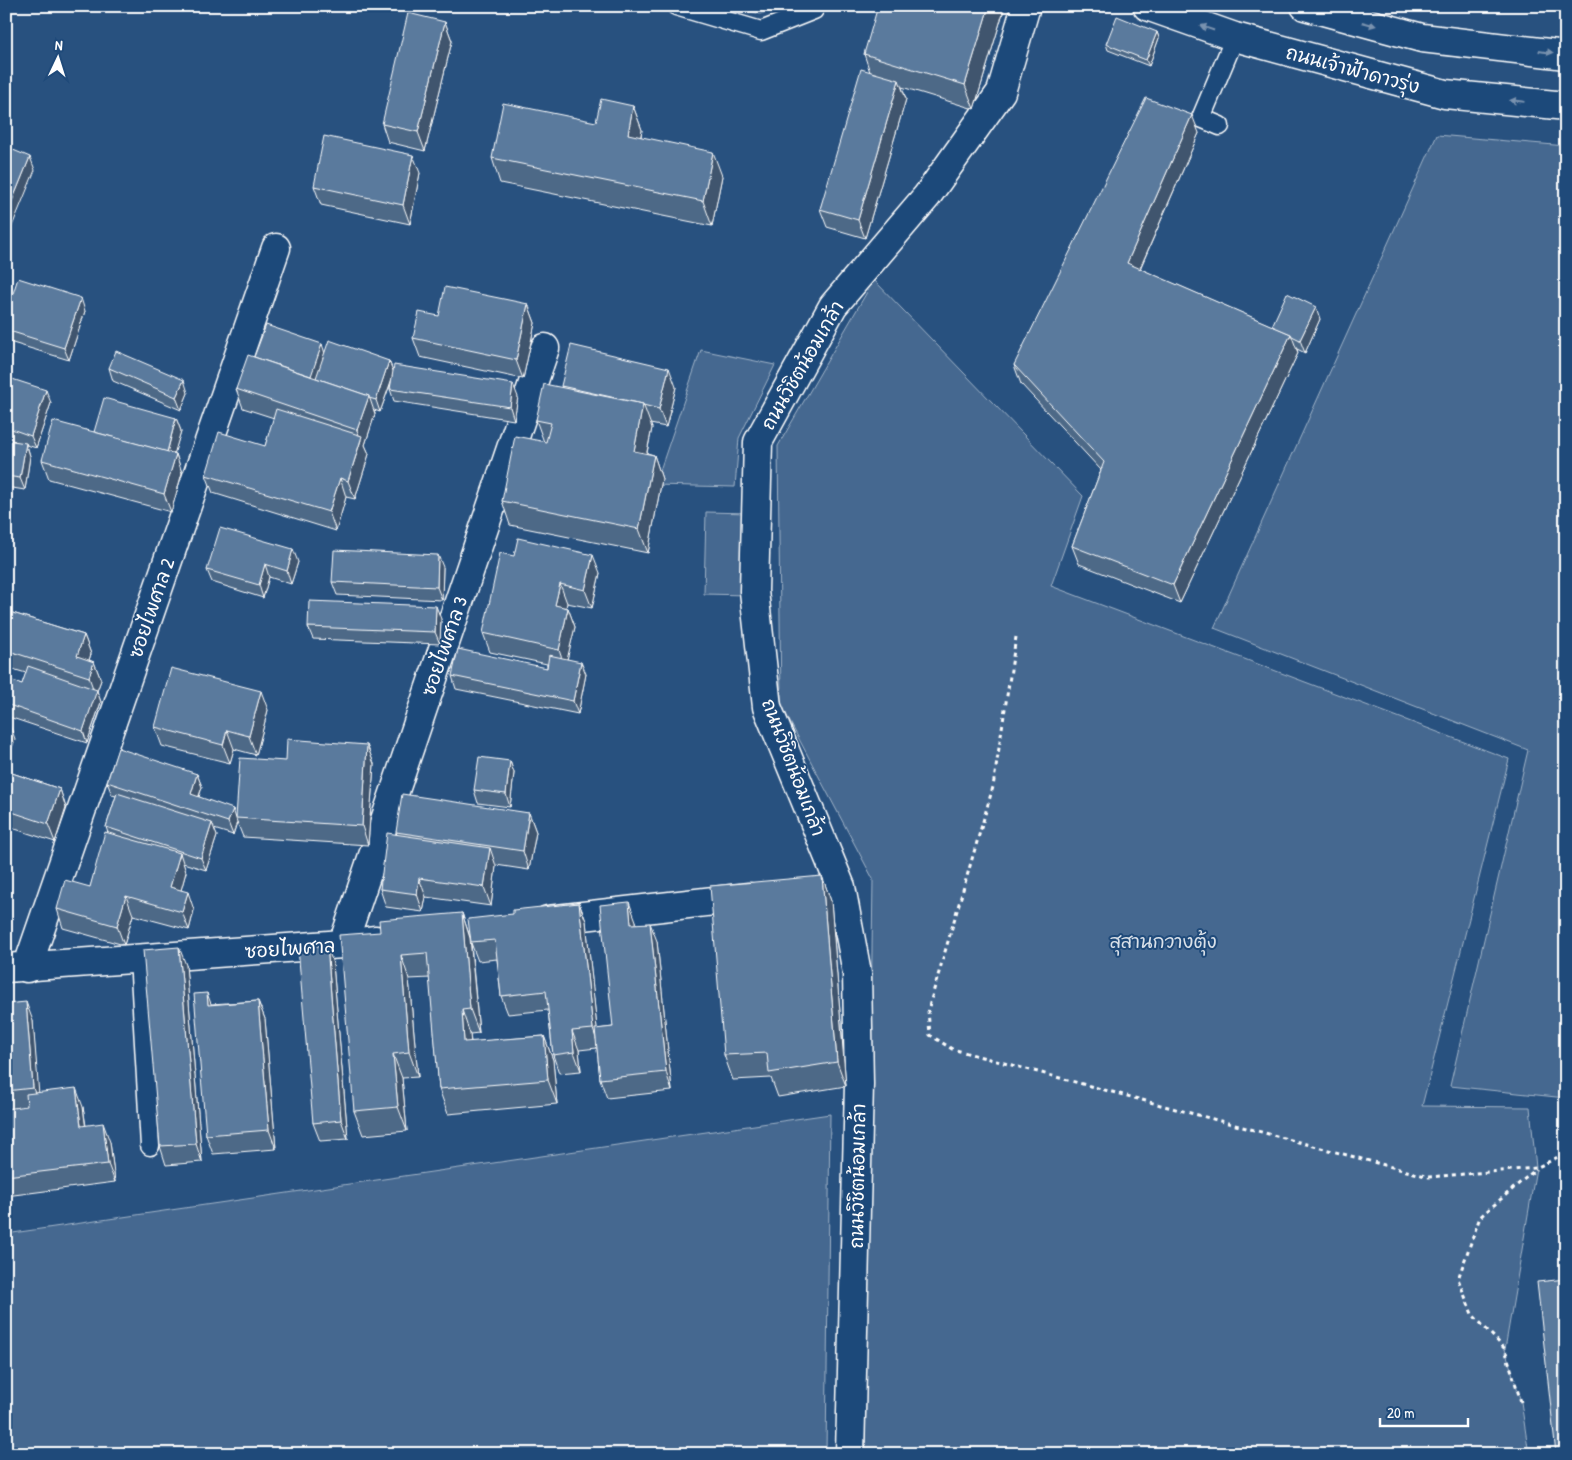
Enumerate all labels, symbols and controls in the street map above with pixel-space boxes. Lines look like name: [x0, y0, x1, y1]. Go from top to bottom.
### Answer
one-way arrow: [1361, 20, 1376, 28]
one-way arrow: [1199, 23, 1214, 31]
north arrow: [32, 32, 82, 82]
text: N: [55, 35, 64, 54]
street label: ถนนเจ้าฟ้าดาวรุ่ง: [1283, 39, 1423, 101]
one-way arrow: [1538, 48, 1554, 56]
one-way arrow: [1509, 97, 1525, 105]
street label: ถนนวิชิตน้อมเกล้า: [754, 296, 850, 434]
street label: ซอยไพศาล 2: [122, 555, 180, 661]
street label: ซอยไพศาล 3: [415, 593, 473, 699]
street label: ถนนวิชิตน้อมเกล้า: [756, 695, 832, 839]
park label: สุสานกวางตุ้ง: [1109, 928, 1217, 956]
street label: ซอยไพศาล: [244, 932, 336, 964]
street label: ถนนวิชิตน้อมเกล้า: [843, 1103, 871, 1249]
scale bar: [1380, 1395, 1467, 1427]
text: 20 m: [1387, 1402, 1414, 1423]

